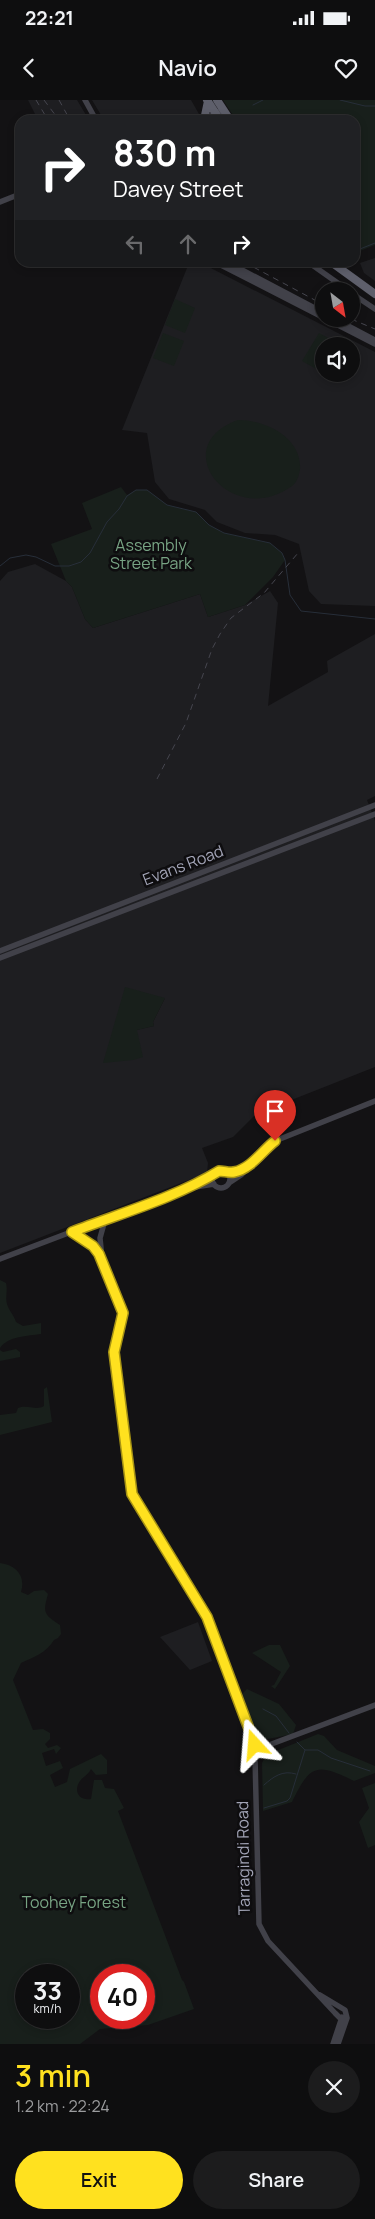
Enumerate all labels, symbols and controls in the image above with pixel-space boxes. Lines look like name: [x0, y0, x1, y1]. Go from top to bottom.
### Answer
text: 22:21: [25, 5, 74, 31]
text: Navio: [158, 53, 217, 83]
icon: back: [15, 54, 43, 82]
icon: heart: [332, 54, 360, 82]
text: 830 m: [113, 129, 216, 177]
icon: right: [30, 135, 95, 200]
text: Davey Street: [113, 174, 244, 204]
icon: left: [121, 230, 149, 258]
icon: ahead: [174, 230, 202, 258]
icon: right: [227, 230, 255, 258]
north arrow: [315, 282, 360, 328]
map controls: [315, 282, 360, 382]
button: sound: [315, 337, 360, 382]
park label: Assembly Street Park: [110, 534, 193, 574]
street label: Evans Road: [140, 840, 226, 890]
pin: [254, 1090, 296, 1141]
icon: arrive: [261, 1097, 289, 1125]
position arrow: [228, 1718, 280, 1770]
street label: Tarragindi Road: [231, 1801, 255, 1915]
park label: Toohey Forest: [22, 1891, 126, 1913]
speed limit sign: 40: [90, 1964, 155, 2029]
text: 33: [33, 1973, 62, 2008]
text: km/h: [34, 2000, 61, 2017]
text: 3 min: [15, 2055, 91, 2096]
button: close: [308, 2061, 360, 2113]
text: 1.2 km · 22:24: [15, 2095, 110, 2117]
button: Exit: [15, 2151, 183, 2209]
button: Share: [193, 2151, 360, 2209]

